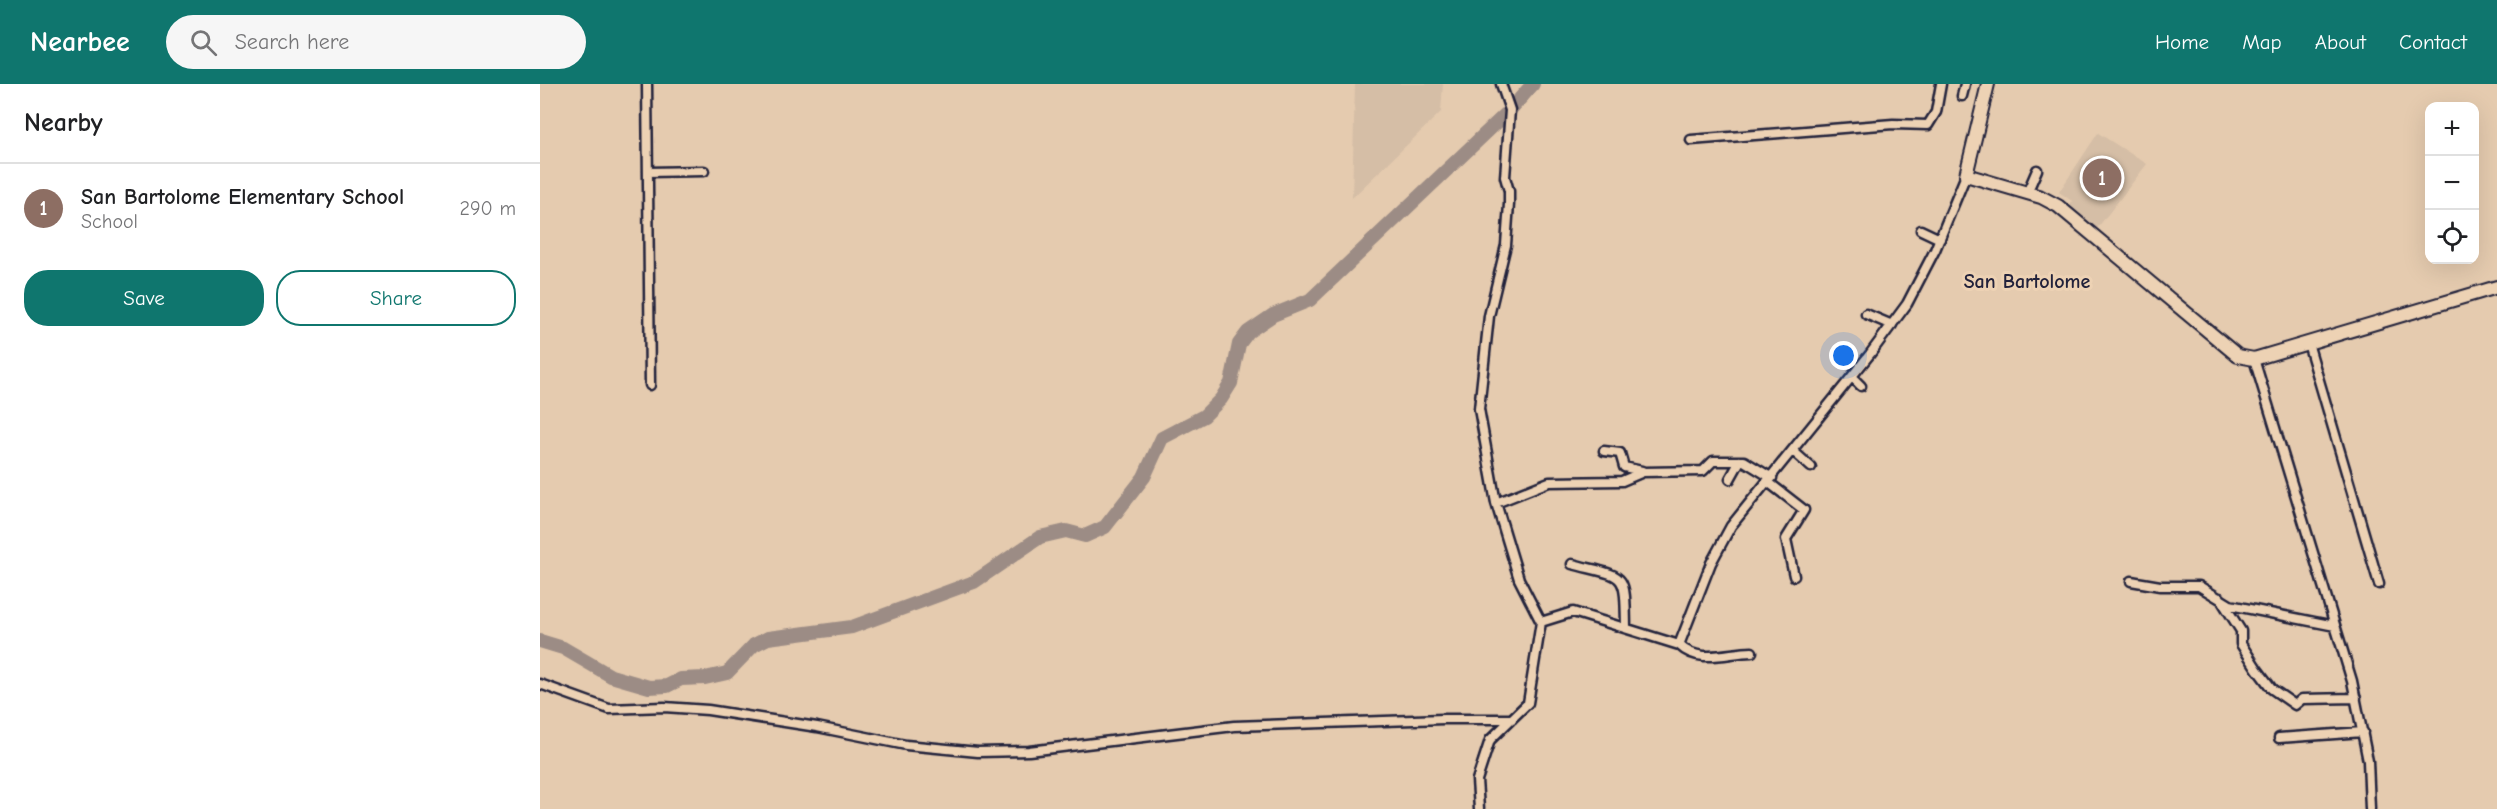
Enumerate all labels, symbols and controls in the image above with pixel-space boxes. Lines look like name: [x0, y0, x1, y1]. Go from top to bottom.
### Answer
search box: [166, 15, 586, 69]
text: Nearbee: [30, 26, 130, 58]
icon: search: [187, 26, 220, 59]
text: Search here: [235, 29, 349, 55]
text: Home: [2155, 30, 2209, 54]
text: Map: [2242, 30, 2282, 54]
text: About: [2315, 30, 2366, 54]
text: Contact: [2399, 30, 2467, 54]
map controls: [2425, 102, 2479, 264]
button: +: [2425, 102, 2479, 156]
text: Nearby: [24, 108, 103, 138]
pin: 1: [2082, 156, 2122, 200]
button: −: [2425, 156, 2479, 210]
text: San Bartolome Elementary School: [81, 184, 404, 210]
text: 1: [40, 197, 47, 220]
text: 290 m: [460, 197, 516, 220]
text: School: [81, 210, 138, 233]
button: locate: [2425, 210, 2479, 264]
button: Save: [24, 270, 264, 326]
button: Share: [276, 270, 516, 326]
district label: San Bartolome: [1964, 270, 2091, 293]
your location: [1829, 341, 1858, 370]

